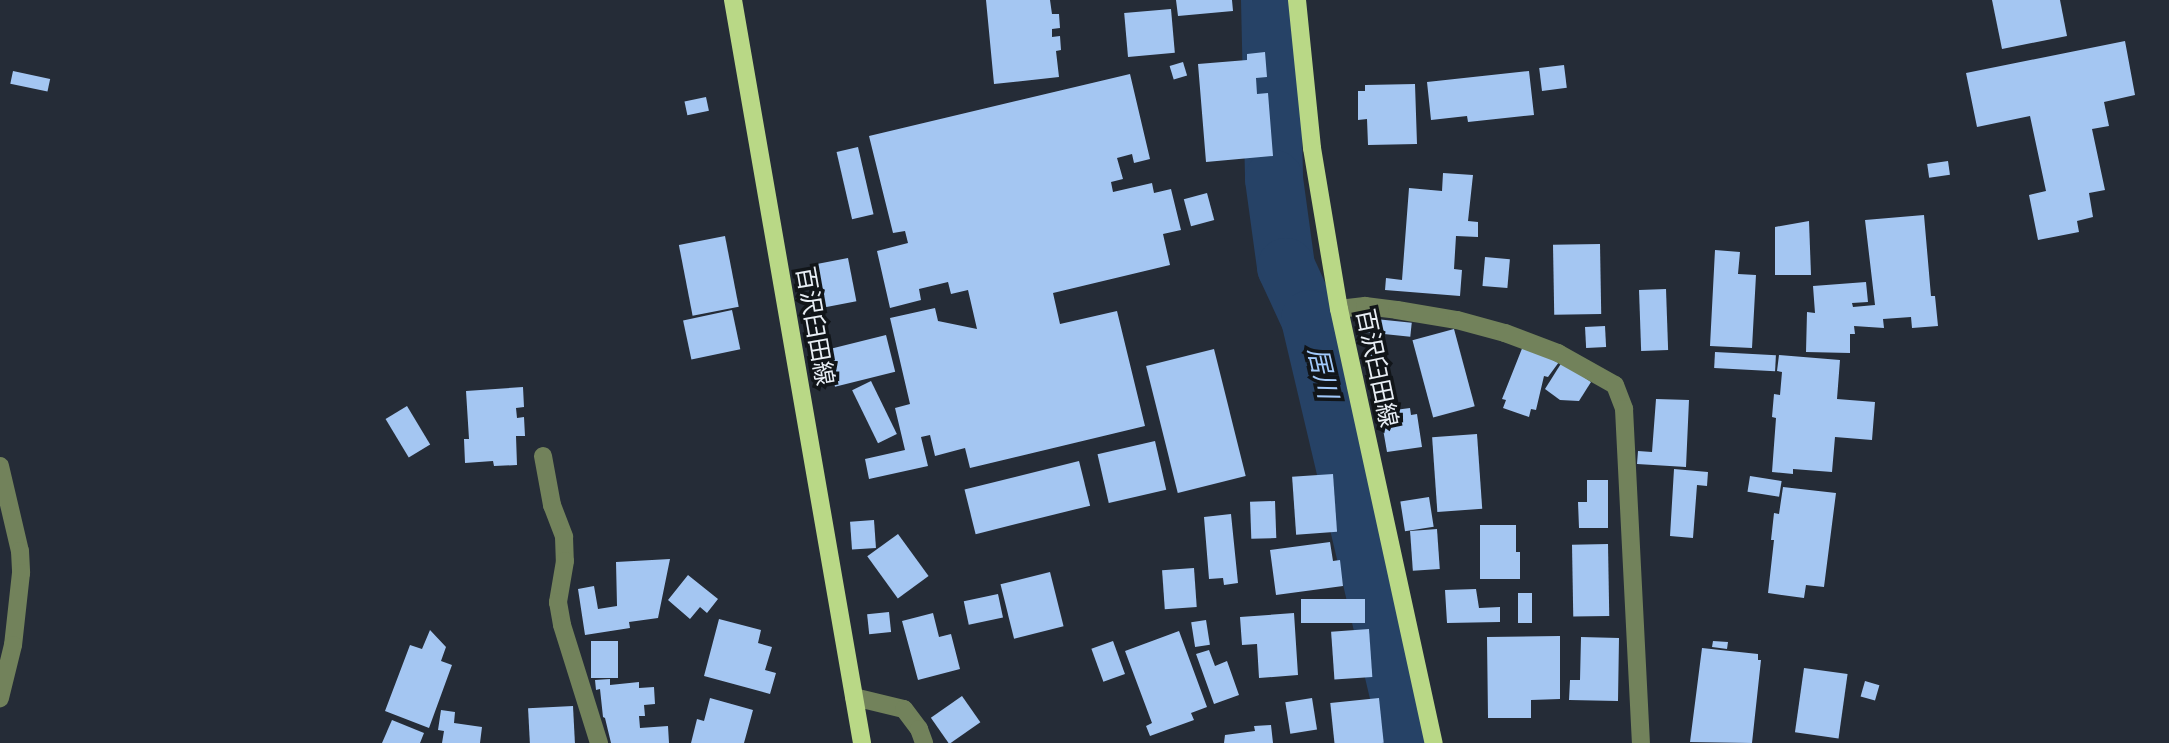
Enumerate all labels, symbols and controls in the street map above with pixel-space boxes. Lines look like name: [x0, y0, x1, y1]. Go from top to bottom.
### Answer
street label: 百沢臼田線: [790, 264, 840, 388]
street label: 百沢臼田線: [1350, 306, 1404, 430]
water label: 居川: [1301, 344, 1343, 402]

